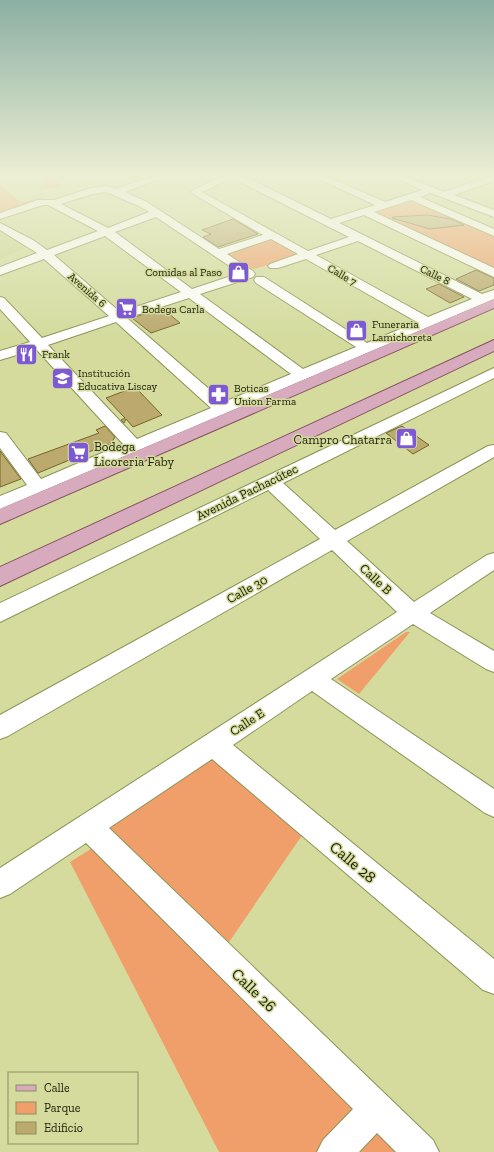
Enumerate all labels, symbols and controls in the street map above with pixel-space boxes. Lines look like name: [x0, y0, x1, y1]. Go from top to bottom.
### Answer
shop icon: Comidas al Paso: [225, 259, 251, 285]
street label: Calle 7: [325, 262, 359, 288]
street label: Calle 8: [418, 262, 452, 288]
place label: Comidas al Paso: [145, 266, 222, 279]
street label: Avenida 6: [65, 270, 109, 310]
supermarket icon: Bodega Carla: [114, 296, 140, 322]
place label: Bodega Carla: [142, 303, 205, 316]
shop icon: Funeraria Lamichoreta: [344, 317, 370, 343]
place label: Funeraria Lamichoreta: [372, 318, 433, 344]
restaurant icon: Frank: [13, 341, 39, 367]
place label: Frank: [42, 348, 70, 361]
school or university icon: Institución Educativa Liscay: [49, 366, 75, 392]
place label: Institución Educativa Liscay: [78, 367, 158, 393]
pharmacy icon: Boticas Union Farma: [206, 381, 232, 407]
place label: Boticas Union Farma: [234, 382, 297, 408]
shop icon: Campro Chatarra: [394, 426, 420, 452]
place label: Campro Chatarra: [294, 432, 393, 447]
place label: Bodega Licoreria Faby: [94, 439, 174, 469]
supermarket icon: Bodega Licoreria Faby: [66, 440, 92, 466]
street label: Avenida Pachacútec: [194, 461, 300, 523]
street label: Calle B: [357, 560, 395, 598]
street label: Calle 30: [224, 572, 270, 606]
street label: Calle E: [227, 705, 267, 739]
street label: Calle 28: [326, 837, 380, 887]
street label: Calle 26: [228, 964, 280, 1016]
legend: [8, 1072, 138, 1144]
text: Calle: [44, 1081, 70, 1095]
text: Parque: [44, 1101, 81, 1115]
text: Edificio: [44, 1121, 83, 1135]

